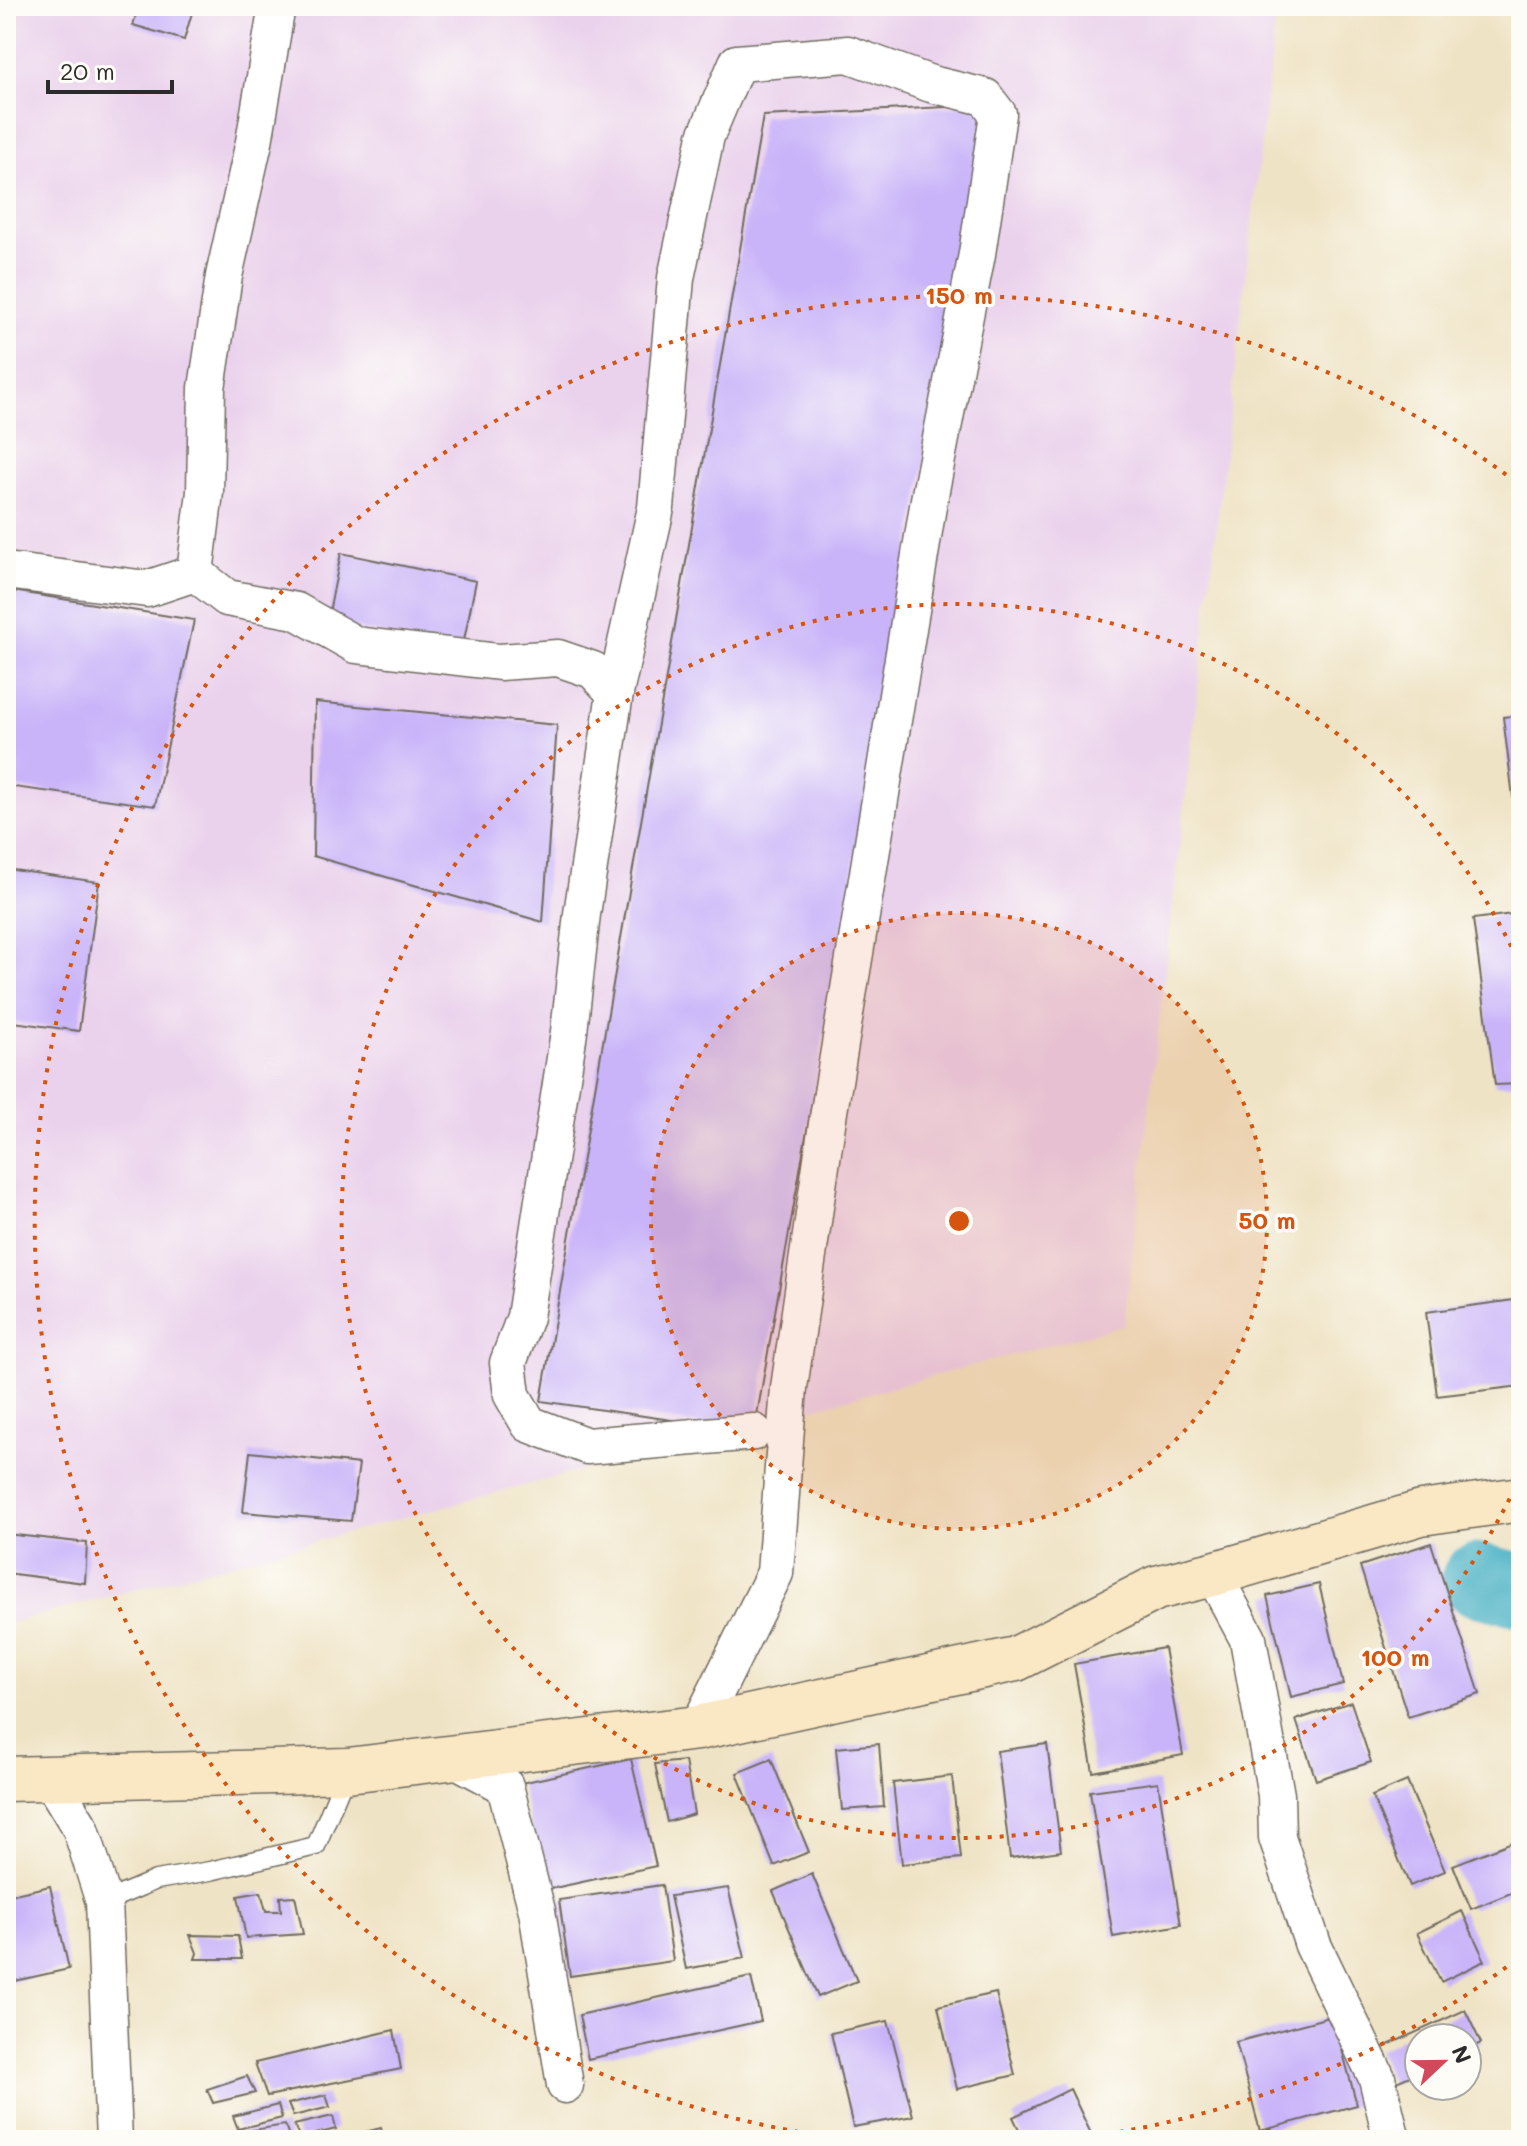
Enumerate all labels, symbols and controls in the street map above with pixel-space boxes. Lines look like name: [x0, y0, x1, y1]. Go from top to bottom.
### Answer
scale bar: [48, 44, 172, 94]
text: 20 m: [60, 55, 115, 86]
text: 150 m: [925, 279, 993, 310]
text: 50 m: [1238, 1204, 1296, 1235]
centre of rings: [945, 1207, 973, 1235]
text: 100 m: [1360, 1641, 1430, 1672]
north arrow: [1403, 2022, 1483, 2102]
text: N: [1445, 2041, 1479, 2067]

